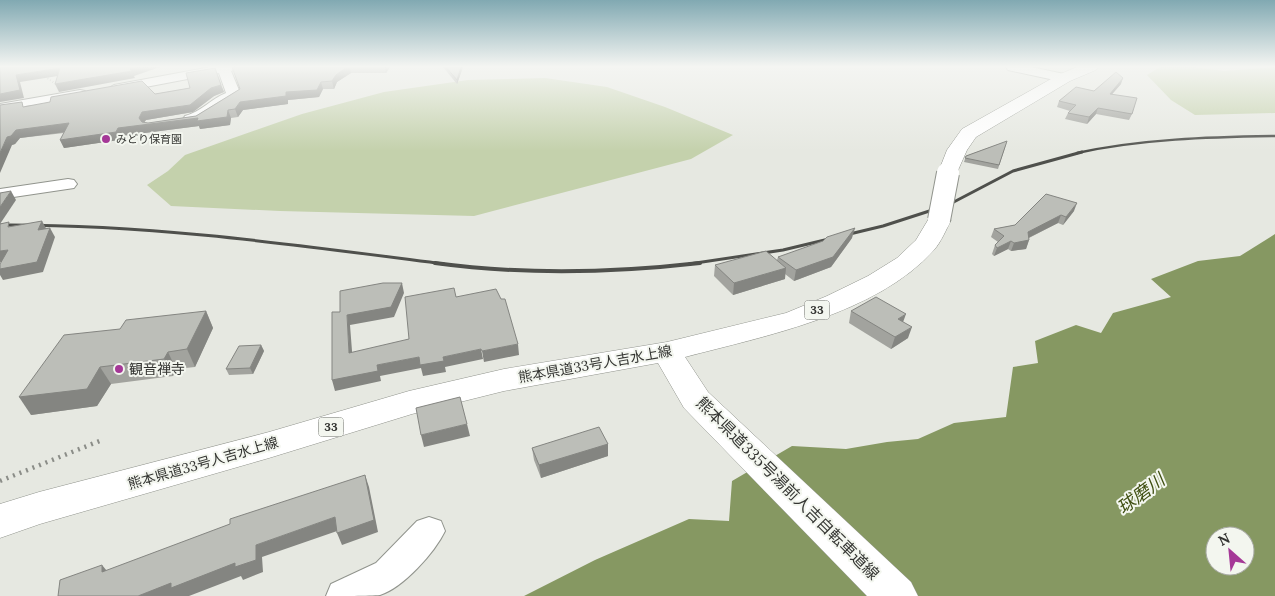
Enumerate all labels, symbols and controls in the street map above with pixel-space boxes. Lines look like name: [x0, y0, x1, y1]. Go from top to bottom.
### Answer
place label: みどり保育園: [116, 132, 182, 146]
marker: みどり保育園: [100, 133, 112, 145]
road number: 33: [804, 300, 830, 320]
street label: 熊本県道33号人吉水上線: [517, 342, 673, 386]
place label: 観音禅寺: [129, 360, 185, 378]
marker: 観音禅寺: [113, 363, 125, 375]
street label: 熊本県道335号湯前人吉自転車道線: [692, 392, 884, 584]
road number: 33: [318, 418, 344, 437]
street label: 熊本県道33号人吉水上線: [126, 433, 280, 493]
water label: 球磨川: [1112, 467, 1171, 519]
north arrow: [1205, 526, 1255, 576]
text: N: [1215, 529, 1233, 550]

